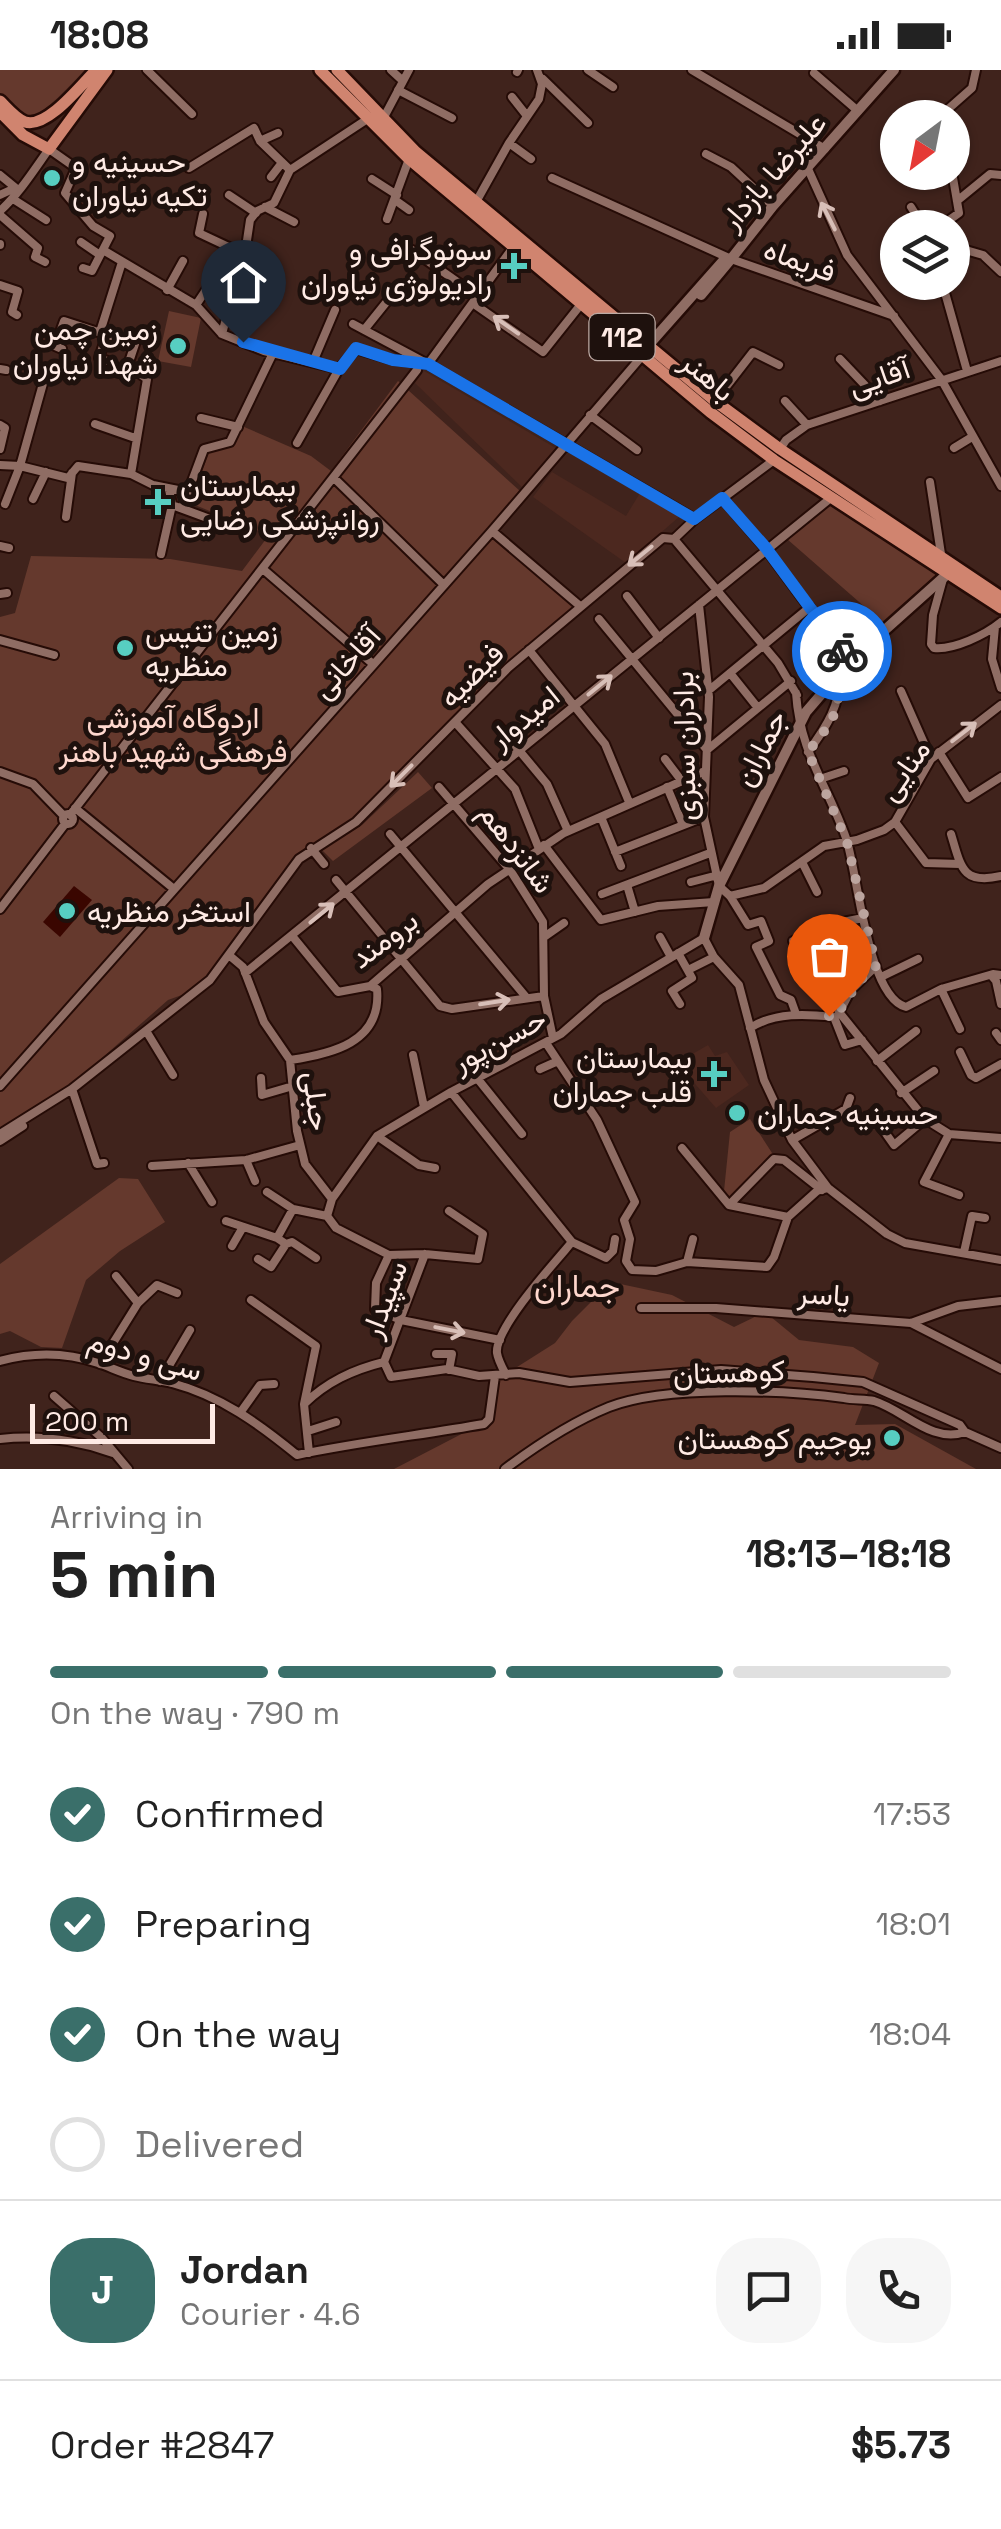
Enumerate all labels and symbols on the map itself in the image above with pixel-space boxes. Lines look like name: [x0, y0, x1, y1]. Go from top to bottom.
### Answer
north arrow: [880, 100, 970, 190]
street label: علیرضا بازدار: [711, 104, 835, 239]
place label: حسینیه و تکیه نیاوران: [72, 142, 208, 215]
marker: حسینیه و تکیه نیاوران: [41, 167, 63, 189]
one-way arrow: [818, 201, 837, 231]
street label: فریماه: [759, 229, 841, 291]
place label: سونوگرافی و رادیولوژی نیاوران: [301, 230, 492, 303]
pin: [201, 240, 286, 343]
marker: سونوگرافی و رادیولوژی نیاوران: [501, 253, 527, 279]
place label: زمین چمن شهدا نیاوران: [13, 310, 158, 383]
road number: 112: [590, 314, 654, 360]
one-way arrow: [493, 315, 520, 336]
marker: زمین چمن شهدا نیاوران: [167, 335, 189, 357]
street label: باهنر: [672, 341, 743, 410]
street label: آقایی: [843, 348, 917, 406]
place label: بیمارستان روانپزشکی رضایی: [180, 466, 380, 540]
marker: بیمارستان روانپزشکی رضایی: [145, 489, 171, 515]
one-way arrow: [628, 545, 654, 567]
courier: [792, 601, 892, 701]
place label: زمین تنیس منظریه: [145, 612, 278, 685]
street label: آقاخانی: [303, 616, 390, 707]
street label: فیضیه: [430, 634, 512, 716]
marker: زمین تنیس منظریه: [114, 637, 136, 659]
street label: برادران سبزی: [663, 671, 705, 821]
one-way arrow: [587, 674, 613, 696]
street label: امیدوار: [480, 677, 567, 758]
park label: اردوگاه آموزشی فرهنگی شهید باهنر: [58, 698, 287, 771]
street label: جماران: [724, 703, 796, 793]
one-way arrow: [951, 722, 977, 744]
street label: منایی: [869, 731, 939, 809]
one-way arrow: [390, 764, 414, 788]
street label: شانزدهم: [470, 795, 564, 901]
place label: استخر منظریه: [87, 892, 251, 931]
marker: استخر منظریه: [56, 900, 78, 922]
street label: برومند: [342, 901, 426, 977]
one-way arrow: [308, 903, 335, 924]
pin: [787, 914, 872, 1017]
one-way arrow: [478, 992, 510, 1011]
street label: حسن‌پور: [444, 999, 553, 1082]
place label: بیمارستان قلب جماران: [553, 1038, 692, 1111]
marker: بیمارستان قلب جماران: [701, 1061, 727, 1087]
street label: جبلی: [294, 1069, 340, 1133]
place label: حسینیه جماران: [757, 1094, 938, 1133]
marker: حسینیه جماران: [726, 1102, 748, 1124]
street label: سپیدار: [351, 1255, 417, 1344]
district label: جماران: [534, 1266, 620, 1306]
street label: یاسر: [795, 1273, 852, 1315]
street label: سی و دوم: [83, 1320, 207, 1390]
one-way arrow: [433, 1322, 465, 1341]
street label: کوهستان: [672, 1351, 786, 1393]
scale bar: [30, 1399, 215, 1444]
place label: یوجیم کوهستان: [678, 1419, 872, 1458]
marker: یوجیم کوهستان: [881, 1427, 903, 1449]

